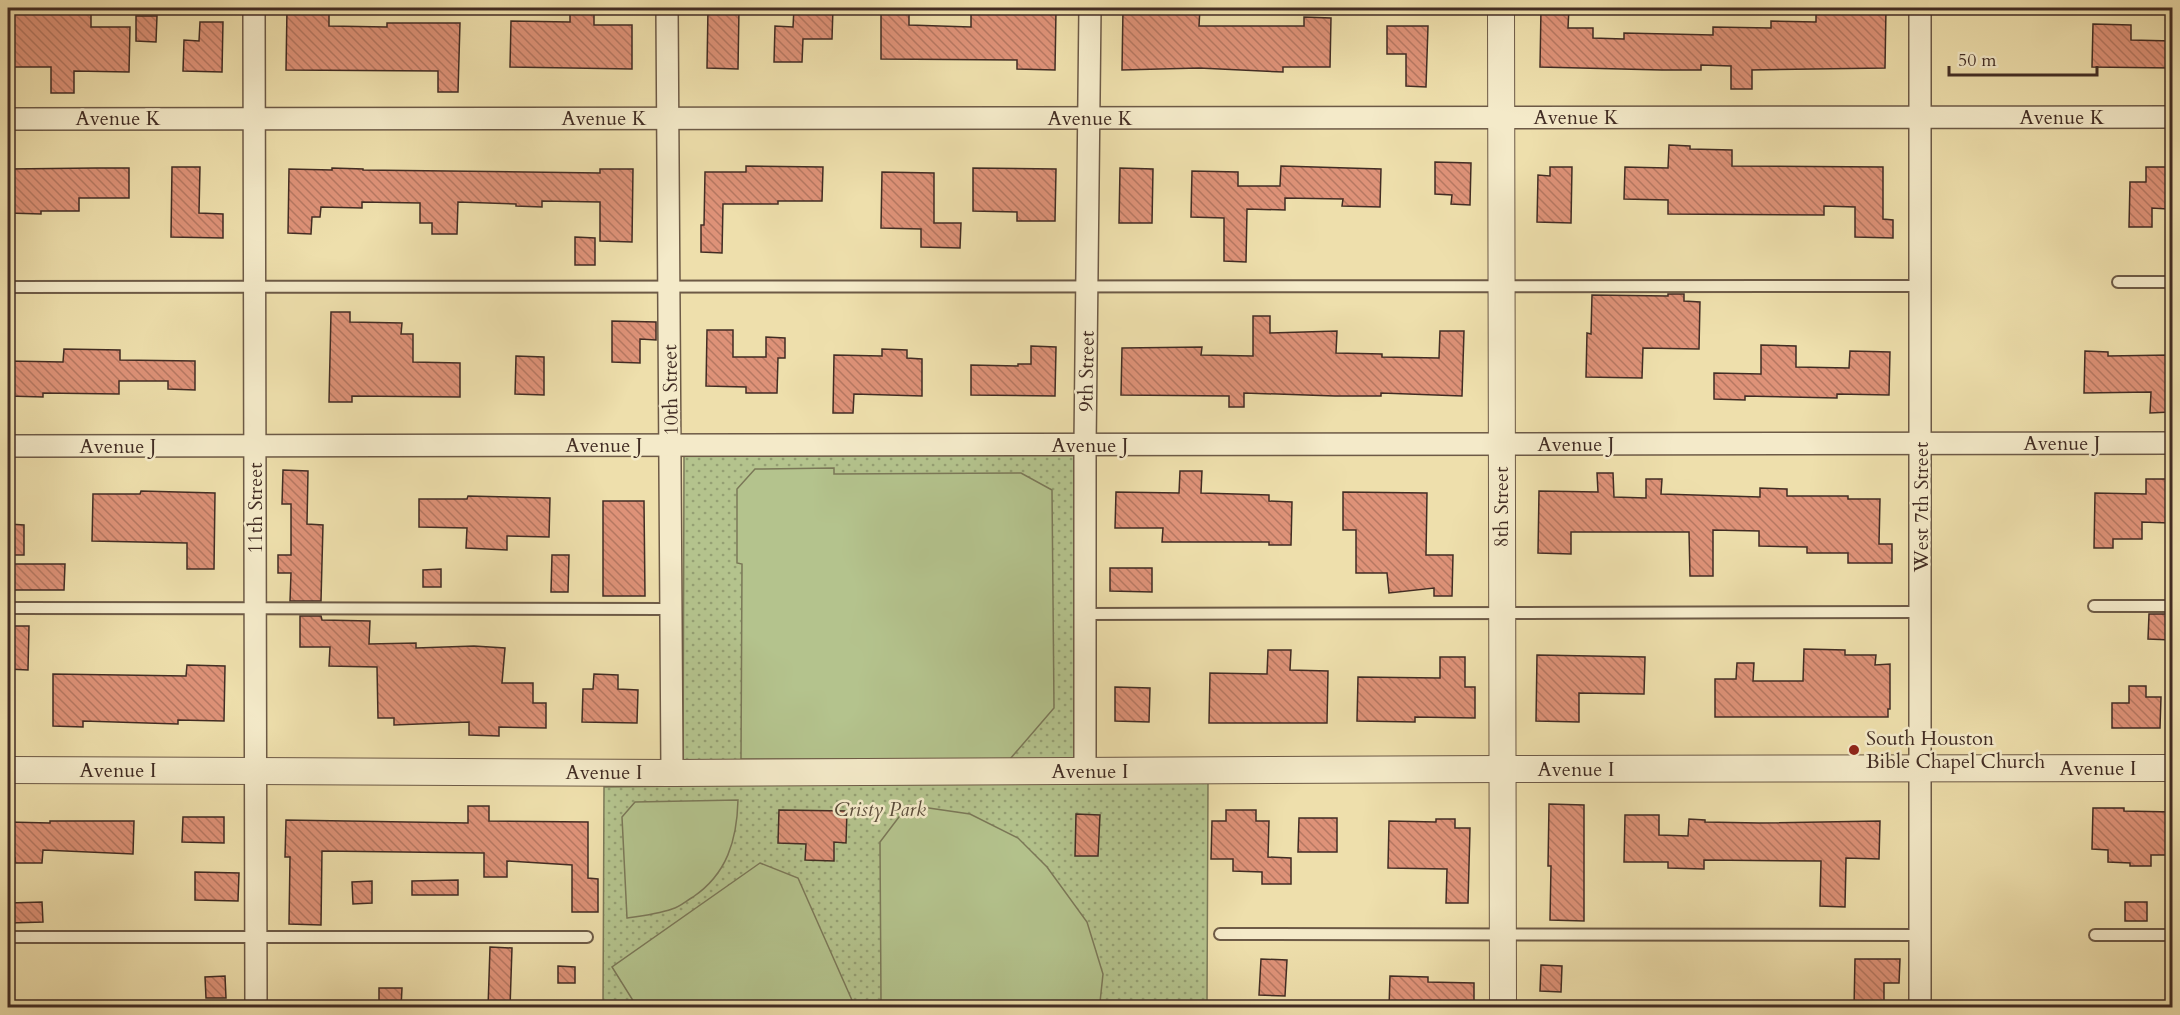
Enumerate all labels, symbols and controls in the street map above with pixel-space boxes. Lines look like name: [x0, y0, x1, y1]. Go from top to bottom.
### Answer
scale bar: [1949, 39, 2098, 77]
text: 50 m: [1958, 48, 1997, 73]
street label: Avenue K: [1533, 104, 1619, 131]
street label: Avenue K: [2019, 104, 2105, 131]
street label: Avenue K: [75, 105, 161, 132]
street label: Avenue K: [561, 105, 647, 132]
street label: Avenue K: [1047, 105, 1133, 132]
street label: 9th Street: [1072, 330, 1101, 412]
street label: 10th Street: [656, 343, 685, 436]
street label: Avenue J: [2024, 430, 2101, 457]
street label: Avenue J: [1538, 431, 1615, 458]
street label: Avenue J: [566, 432, 643, 459]
street label: Avenue J: [1052, 432, 1129, 459]
street label: Avenue J: [80, 433, 157, 460]
street label: West 7th Street: [1908, 441, 1935, 573]
street label: 11th Street: [242, 462, 269, 554]
street label: 8th Street: [1488, 466, 1515, 548]
place label: South Houston Bible Chapel Church: [1866, 725, 2045, 775]
marker: South Houston Bible Chapel Church: [1847, 743, 1861, 757]
street label: Avenue I: [2059, 755, 2137, 782]
street label: Avenue I: [1537, 756, 1615, 783]
street label: Avenue I: [79, 757, 157, 784]
street label: Avenue I: [1051, 758, 1129, 785]
street label: Avenue I: [565, 759, 643, 786]
park label: Cristy Park: [834, 796, 926, 823]

